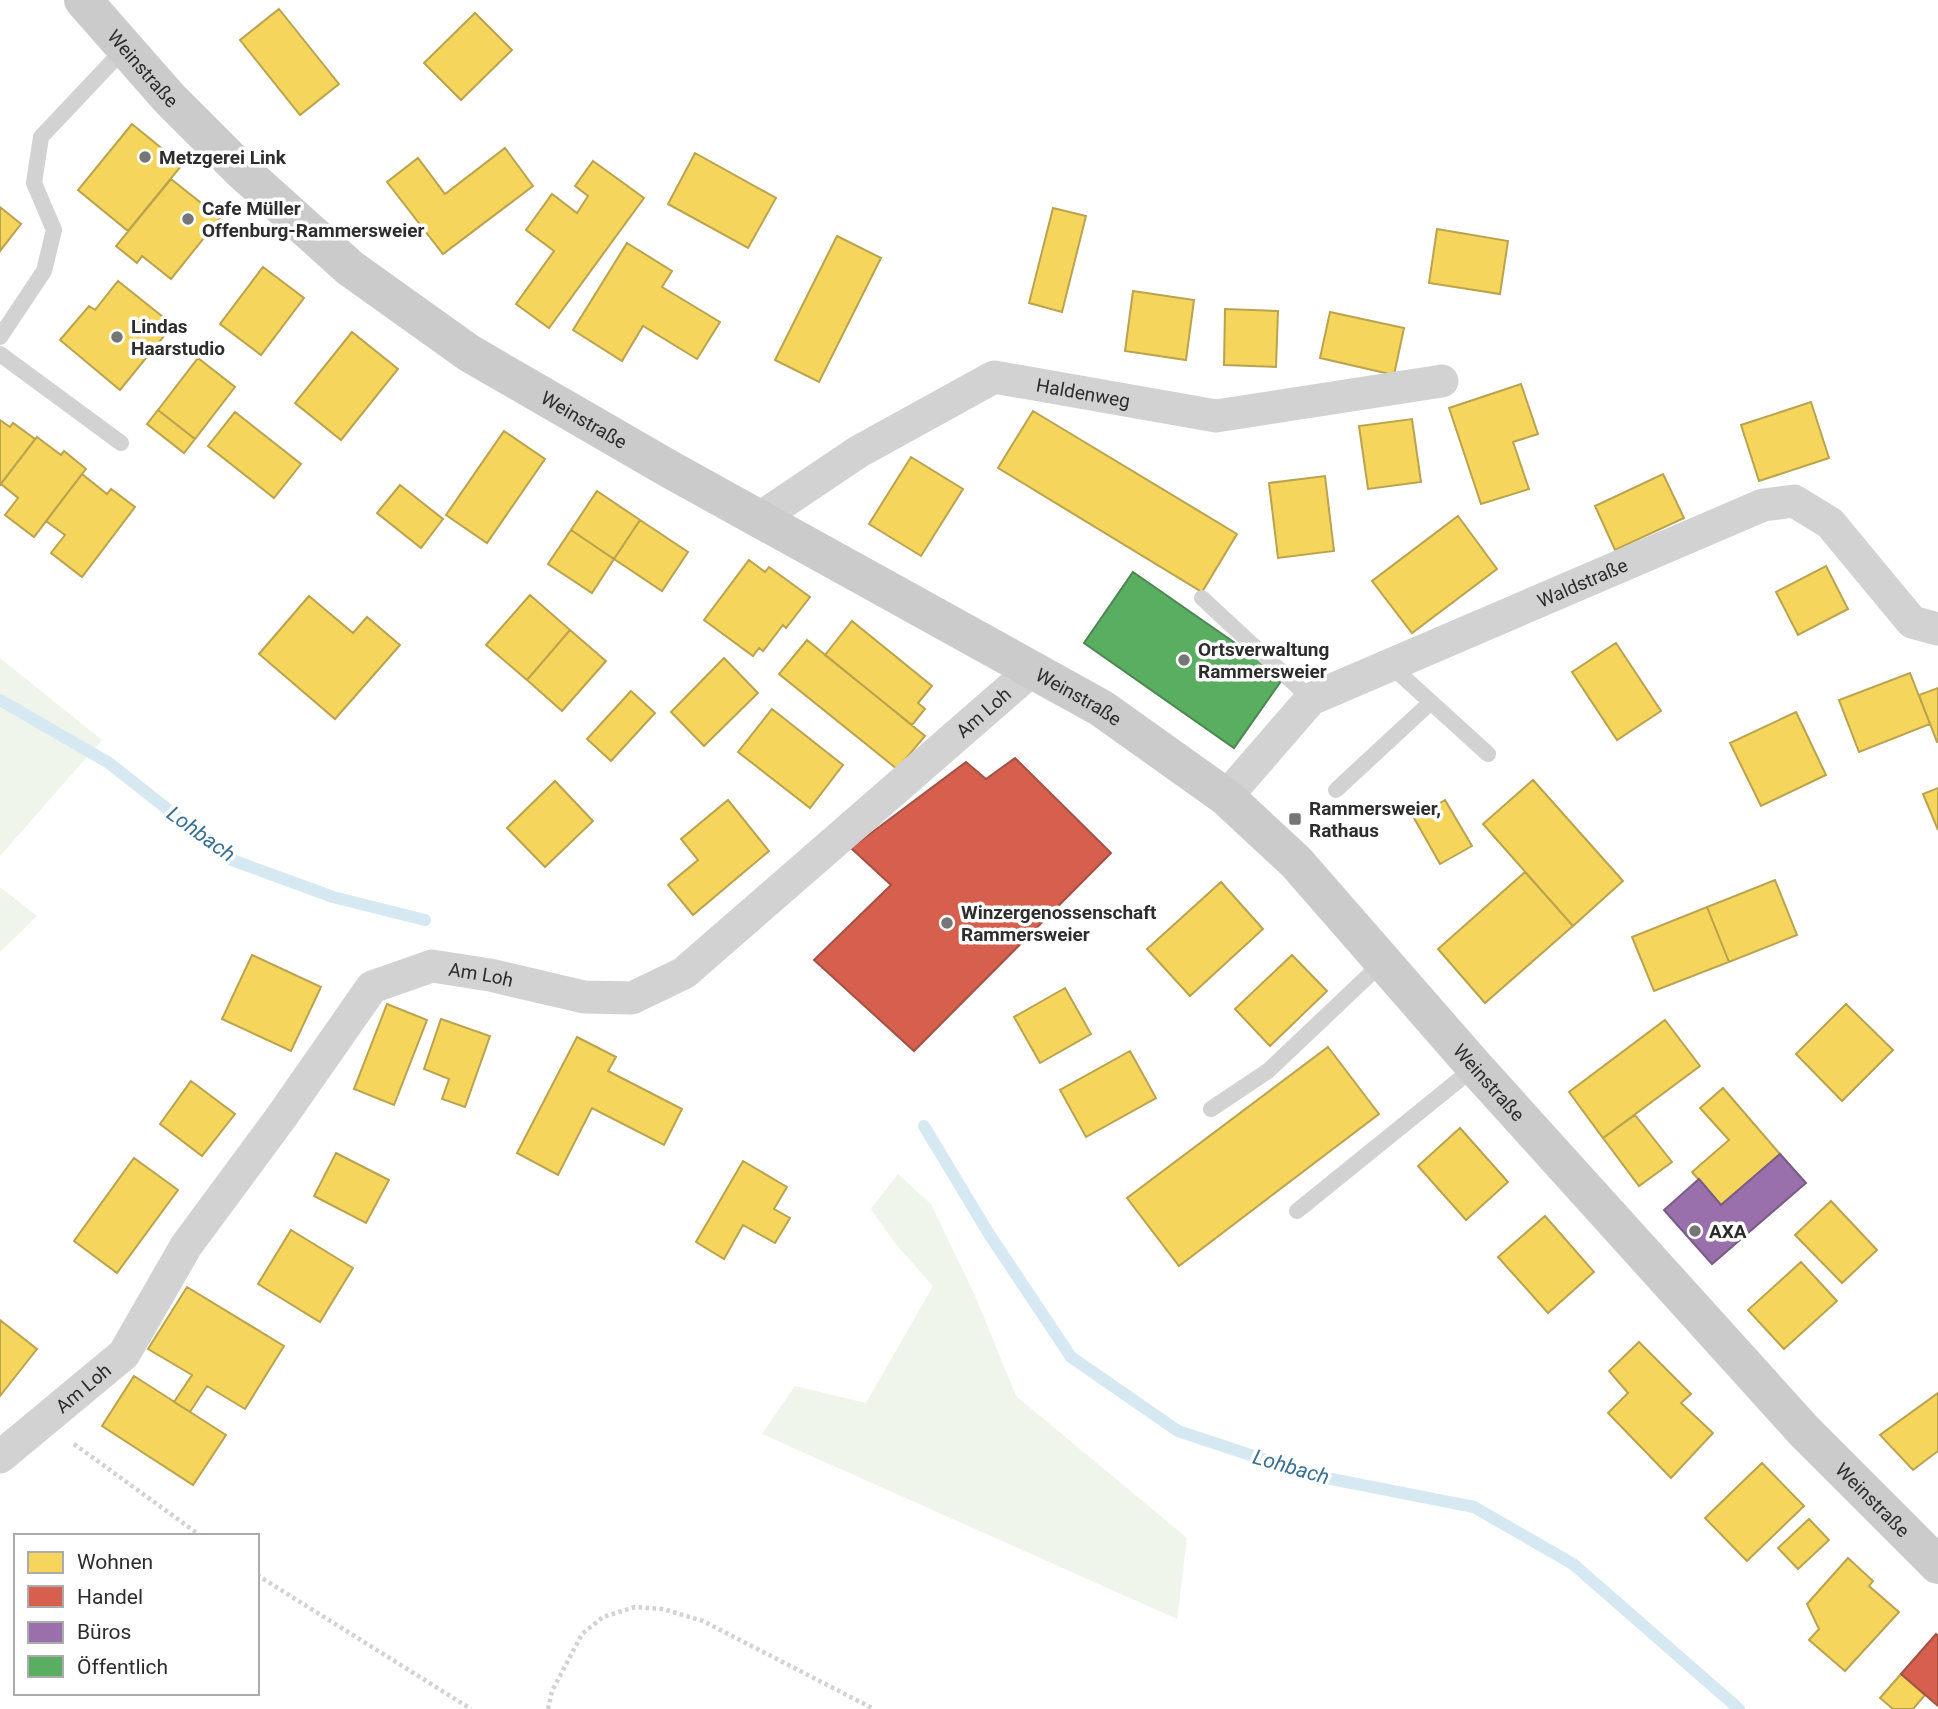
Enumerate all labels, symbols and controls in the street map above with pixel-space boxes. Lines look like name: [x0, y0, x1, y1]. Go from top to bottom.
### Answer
street label: Weinstraße: [103, 25, 183, 112]
place label: Metzgerei Link: [159, 146, 287, 169]
marker: Metzgerei Link: [137, 149, 153, 165]
place label: Cafe Müller Offenburg-Rammersweier: [202, 197, 425, 242]
marker: Cafe Müller Offenburg-Rammersweier: [180, 211, 196, 227]
place label: Lindas Haarstudio: [131, 315, 225, 360]
marker: Lindas Haarstudio: [109, 329, 125, 345]
street label: Haldenweg: [1034, 373, 1132, 412]
street label: Weinstraße: [537, 386, 631, 454]
street label: Waldstraße: [1534, 553, 1631, 612]
place label: Ortsverwaltung Rammersweier: [1198, 638, 1329, 683]
marker: Ortsverwaltung Rammersweier: [1176, 652, 1192, 668]
street label: Weinstraße: [1032, 663, 1126, 731]
street label: Am Loh: [951, 682, 1015, 742]
place label: Rammersweier, Rathaus: [1309, 797, 1441, 842]
water label: Lohbach: [162, 801, 240, 867]
marker: Rammersweier, Rathaus: [1287, 811, 1303, 827]
place label: Winzergenossenschaft Rammersweier: [961, 901, 1157, 946]
marker: Winzergenossenschaft Rammersweier: [939, 915, 955, 931]
street label: Am Loh: [447, 957, 516, 992]
street label: Weinstraße: [1449, 1039, 1530, 1126]
place label: AXA: [1709, 1220, 1747, 1243]
marker: AXA: [1687, 1223, 1703, 1239]
street label: Am Loh: [51, 1358, 116, 1418]
water label: Lohbach: [1250, 1445, 1332, 1489]
street label: Weinstraße: [1831, 1458, 1915, 1542]
legend: [14, 1534, 259, 1695]
text: Wohnen: [77, 1550, 153, 1574]
text: Handel: [77, 1585, 143, 1609]
text: Büros: [77, 1620, 131, 1644]
text: Öffentlich: [77, 1655, 168, 1679]

